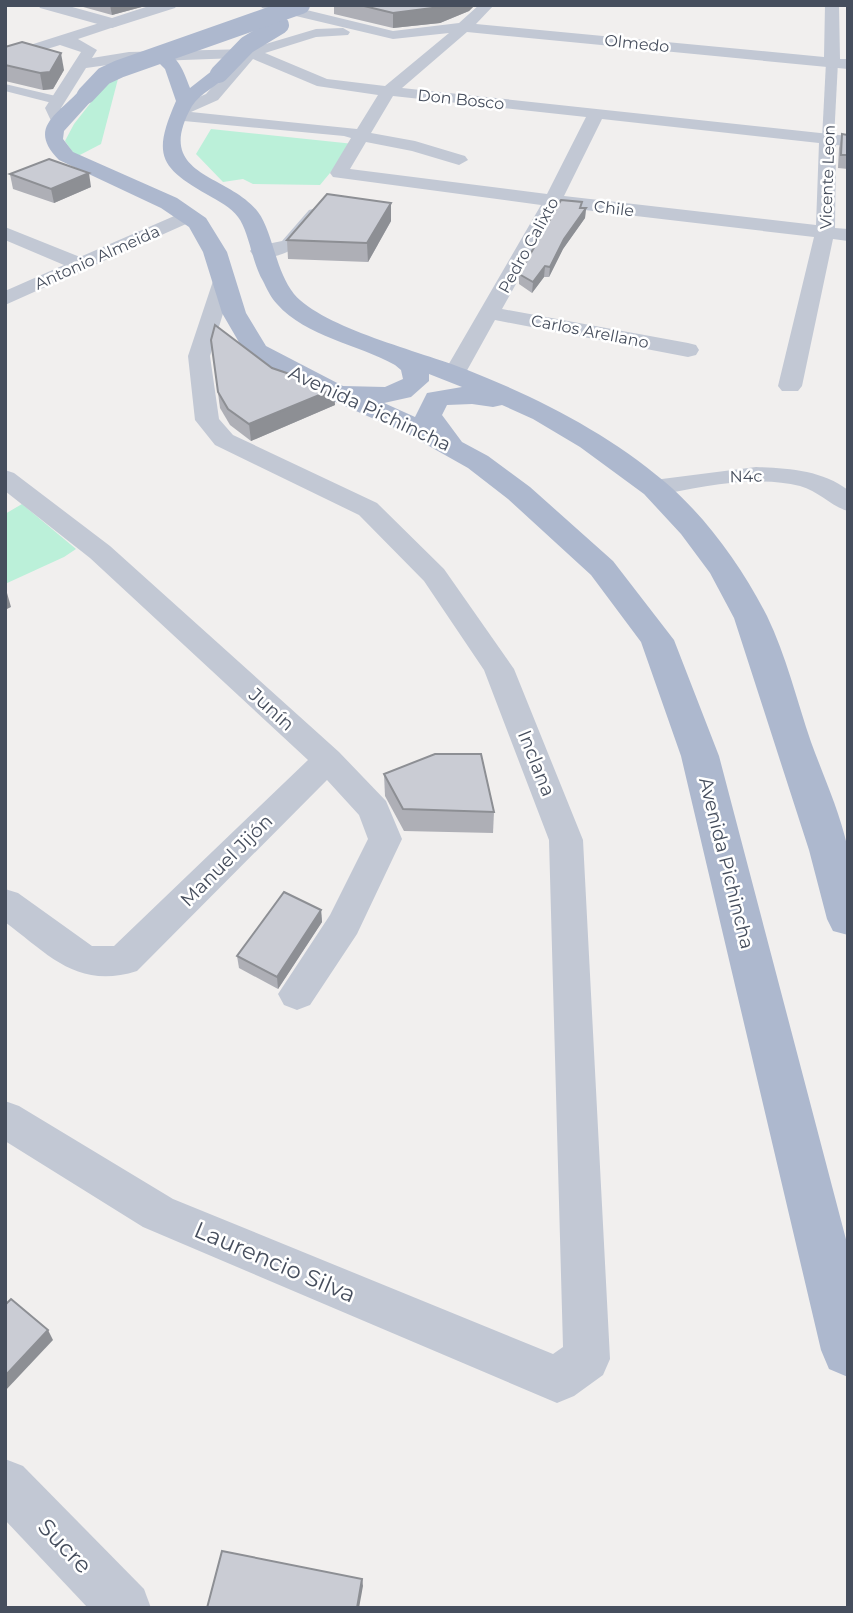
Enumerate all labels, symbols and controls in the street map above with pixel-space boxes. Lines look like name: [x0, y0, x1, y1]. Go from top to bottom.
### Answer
street label: Olmedo: [604, 31, 670, 56]
street label: Don Bosco: [417, 85, 505, 113]
street label: Vicente Leon: [816, 125, 839, 230]
street label: Pedro Calixto: [494, 194, 563, 296]
street label: Chile: [593, 197, 635, 220]
street label: Antonio Almeida: [32, 221, 163, 294]
street label: Carlos Arellano: [529, 311, 650, 352]
street label: Avenida Pichincha: [285, 361, 455, 456]
street label: N4c: [729, 467, 763, 486]
street label: Junín: [243, 682, 299, 736]
street label: Inclana: [513, 727, 560, 800]
street label: Avenida Pichincha: [694, 775, 759, 951]
street label: Manuel Jijón: [175, 809, 277, 911]
street label: Laurencio Silva: [190, 1215, 360, 1309]
street label: Sucre: [32, 1513, 98, 1579]

